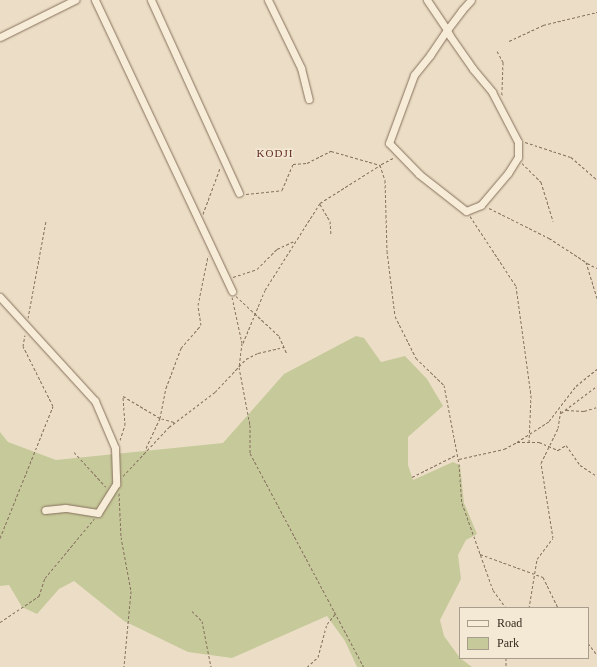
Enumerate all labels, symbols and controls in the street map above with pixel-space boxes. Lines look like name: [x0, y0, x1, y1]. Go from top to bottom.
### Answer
district label: KODJI: [257, 146, 293, 160]
legend: [459, 607, 589, 659]
text: Road: [497, 616, 522, 630]
text: Park: [497, 636, 519, 650]

